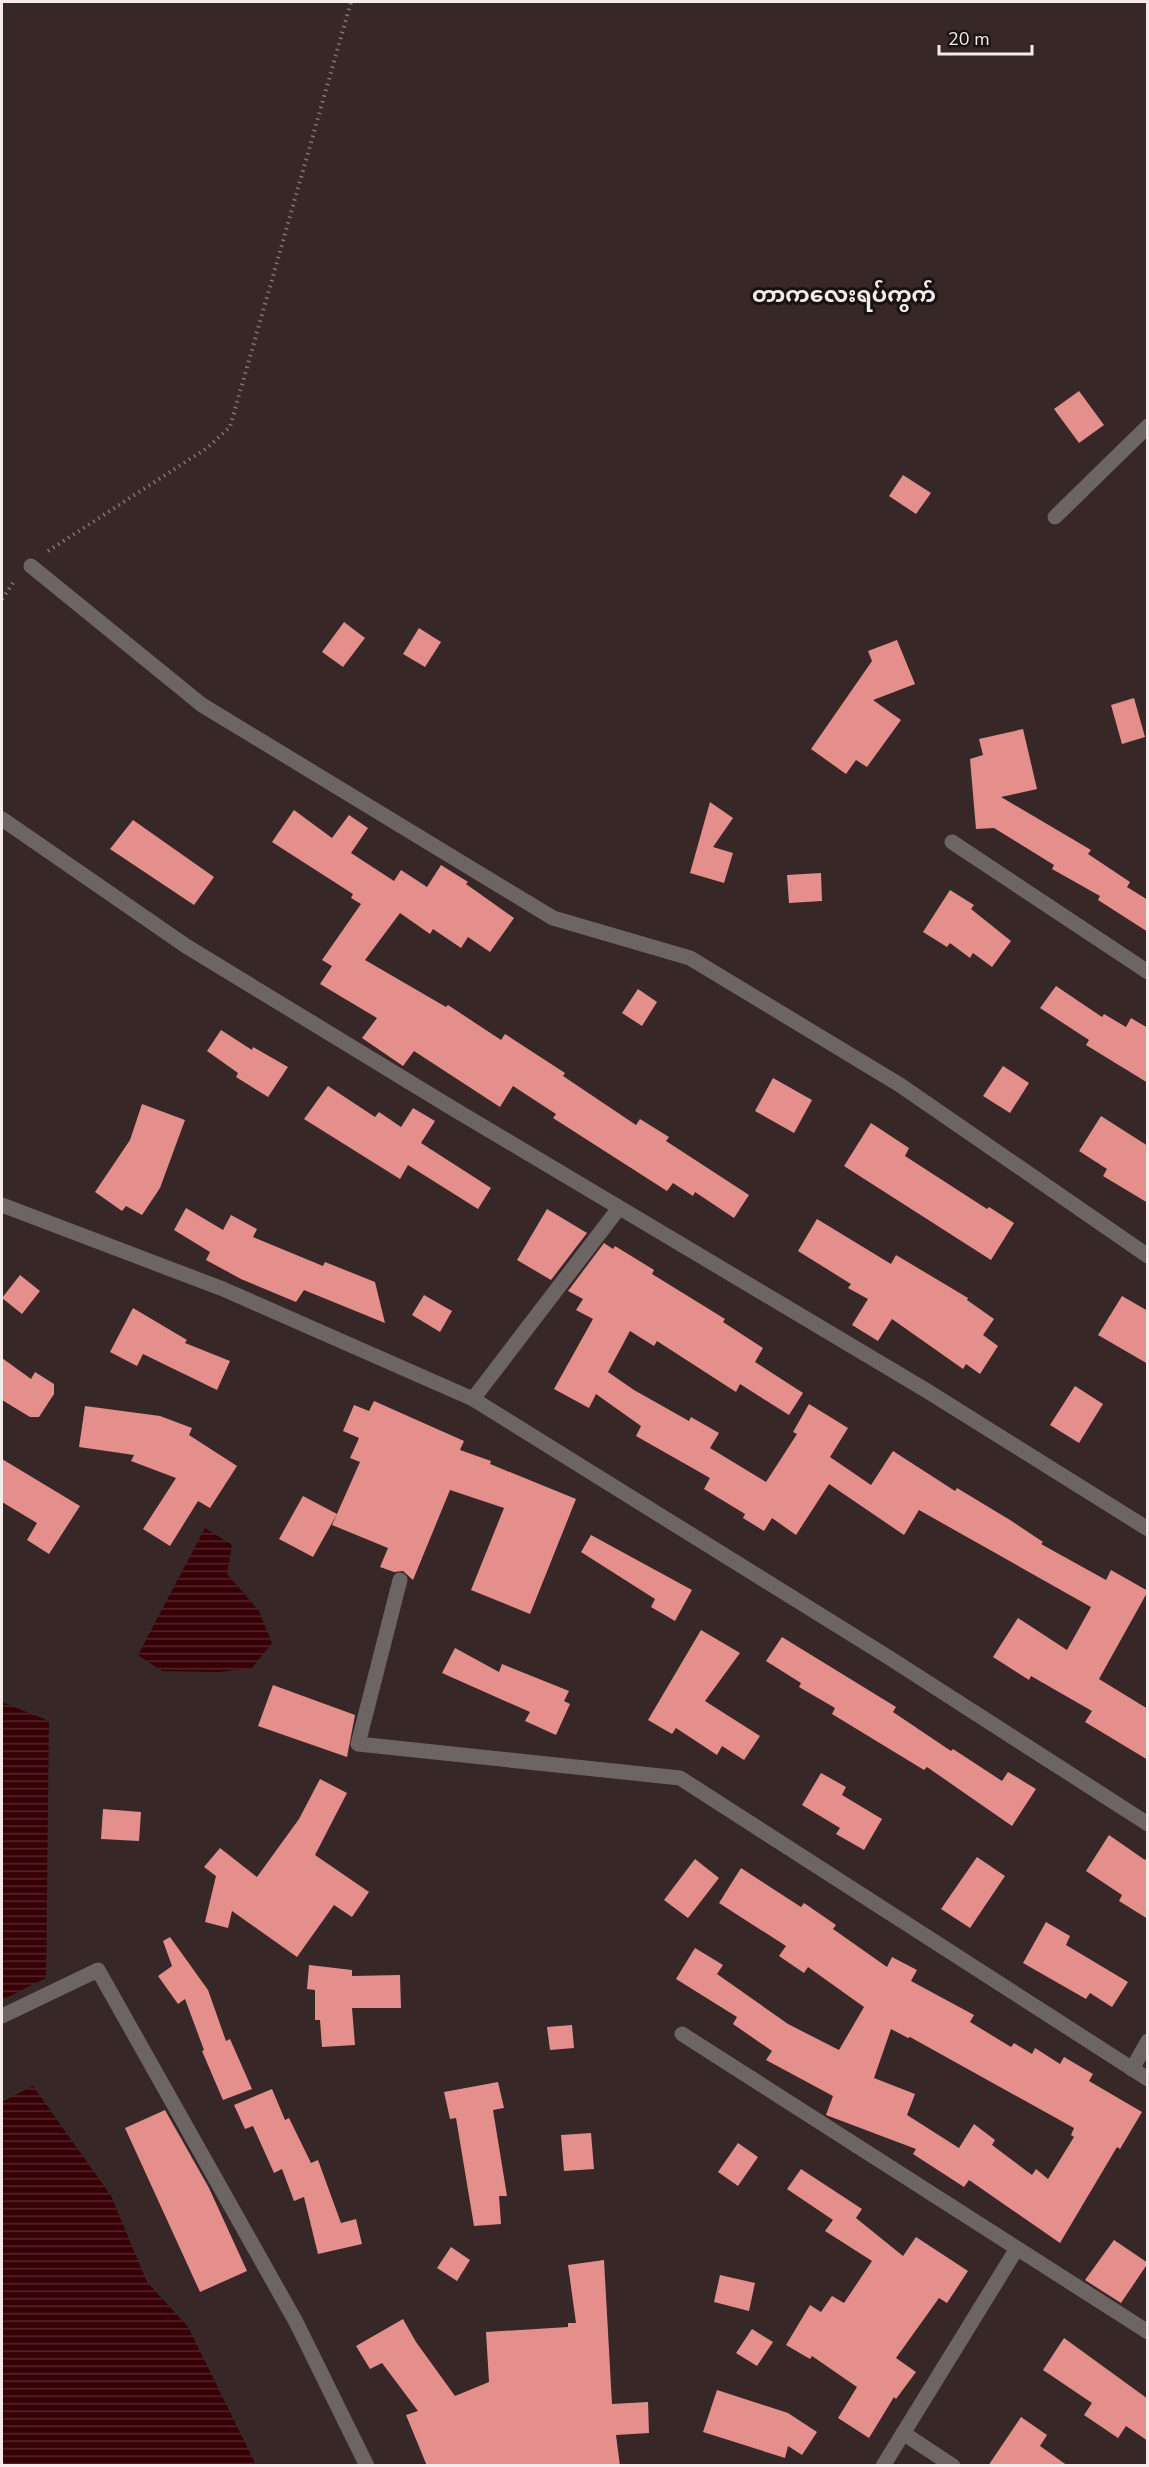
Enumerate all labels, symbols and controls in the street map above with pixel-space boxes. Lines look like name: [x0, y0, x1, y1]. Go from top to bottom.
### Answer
scale bar: [939, 18, 1032, 56]
text: 20 m: [948, 27, 990, 51]
district label: တာကလေးရပ်ကွက်: [752, 279, 936, 312]

